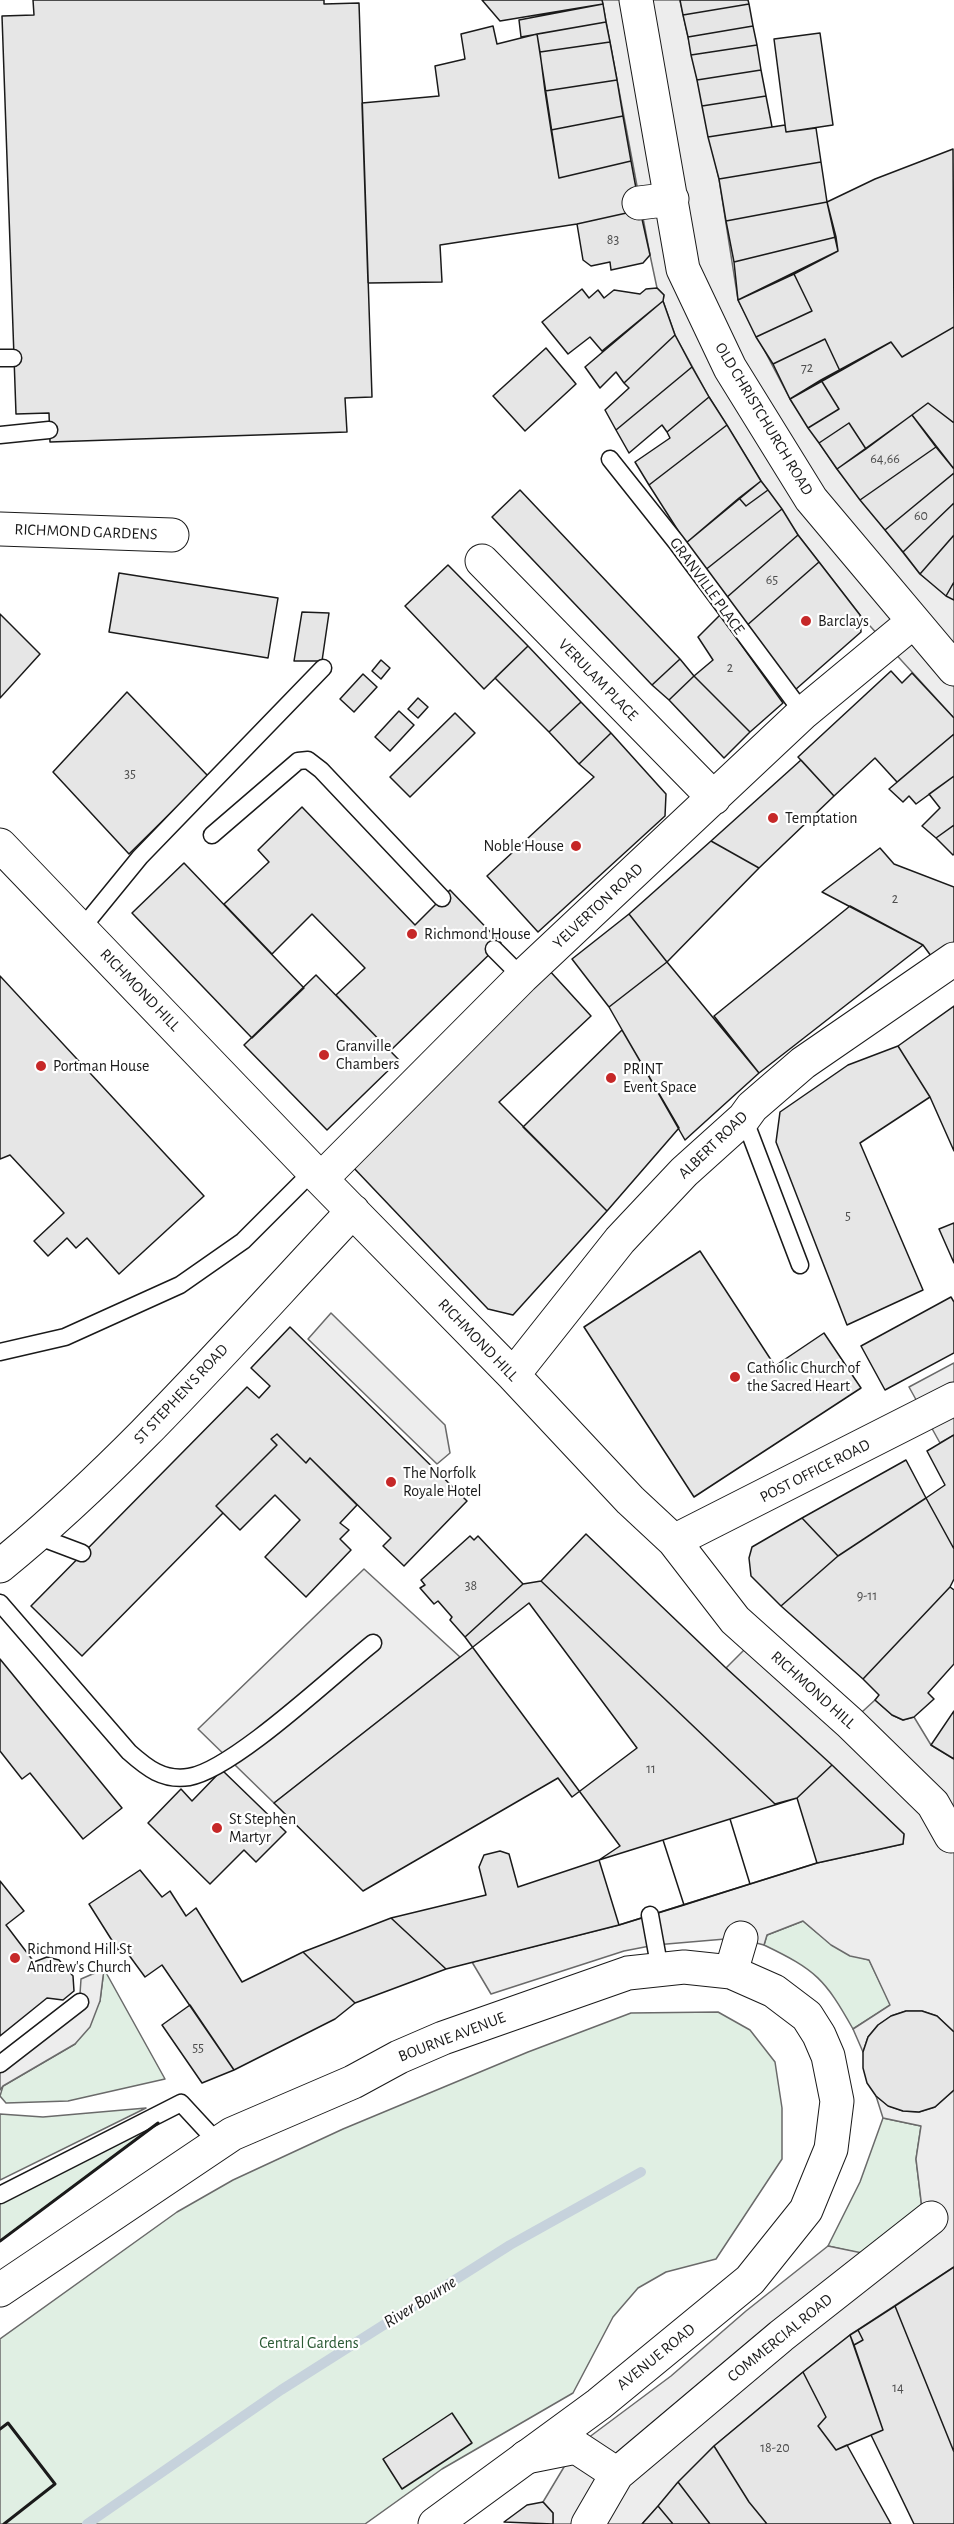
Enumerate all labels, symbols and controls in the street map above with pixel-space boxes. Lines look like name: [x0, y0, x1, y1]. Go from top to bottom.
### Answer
house number: 83: [607, 232, 619, 248]
street label: OLD CHRISTCHURCH ROAD: [711, 339, 817, 499]
house number: 72: [801, 360, 813, 376]
house number: 64,66: [870, 451, 900, 467]
house number: 60: [914, 508, 928, 524]
street label: RICHMOND GARDENS: [14, 520, 158, 544]
street label: GRANVILLE PLACE: [665, 534, 749, 638]
house number: 65: [766, 572, 778, 588]
place label: Barclays: [818, 611, 869, 631]
marker: Barclays: [799, 614, 813, 628]
street label: VERULAM PLACE: [554, 635, 642, 725]
house number: 2: [727, 660, 733, 676]
house number: 35: [124, 766, 136, 782]
place label: Temptation: [785, 808, 858, 828]
marker: Temptation: [766, 811, 780, 825]
place label: Noble House: [483, 836, 564, 856]
marker: Noble House: [569, 839, 583, 853]
street label: YELVERTON ROAD: [549, 859, 647, 953]
house number: 2: [892, 891, 898, 907]
place label: Richmond House: [424, 924, 531, 944]
marker: Richmond House: [405, 927, 419, 941]
street label: RICHMOND HILL: [96, 945, 184, 1035]
place label: Granville Chambers: [336, 1036, 399, 1074]
marker: Granville Chambers: [317, 1048, 331, 1062]
place label: Portman House: [53, 1056, 149, 1076]
marker: Portman House: [34, 1059, 48, 1073]
place label: PRINT Event Space: [623, 1059, 697, 1097]
marker: PRINT Event Space: [604, 1071, 618, 1085]
street label: ALBERT ROAD: [674, 1107, 752, 1183]
house number: 5: [845, 1208, 851, 1224]
street label: RICHMOND HILL: [434, 1295, 522, 1385]
street label: ST STEPHEN'S ROAD: [130, 1340, 232, 1448]
place label: Catholic Church of the Sacred Heart: [747, 1358, 860, 1396]
marker: Catholic Church of the Sacred Heart: [728, 1370, 742, 1384]
street label: POST OFFICE ROAD: [757, 1435, 873, 1507]
place label: The Norfolk Royale Hotel: [403, 1463, 482, 1501]
marker: The Norfolk Royale Hotel: [384, 1475, 398, 1489]
house number: 38: [465, 1578, 477, 1594]
house number: 9-11: [857, 1588, 877, 1604]
street label: RICHMOND HILL: [767, 1647, 859, 1733]
house number: 11: [646, 1761, 656, 1777]
place label: St Stephen Martyr: [229, 1809, 296, 1847]
marker: St Stephen Martyr: [210, 1821, 224, 1835]
place label: Richmond Hill St Andrew's Church: [27, 1939, 132, 1977]
marker: Richmond Hill St Andrew's Church: [8, 1951, 22, 1965]
street label: BOURNE AVENUE: [396, 2008, 508, 2066]
house number: 55: [192, 2040, 204, 2056]
water label: River Bourne: [380, 2271, 460, 2333]
street label: COMMERCIAL ROAD: [724, 2290, 836, 2386]
street label: AVENUE ROAD: [613, 2320, 699, 2394]
park label: Central Gardens: [259, 2333, 359, 2353]
house number: 14: [892, 2380, 904, 2396]
house number: 18-20: [760, 2440, 790, 2456]

